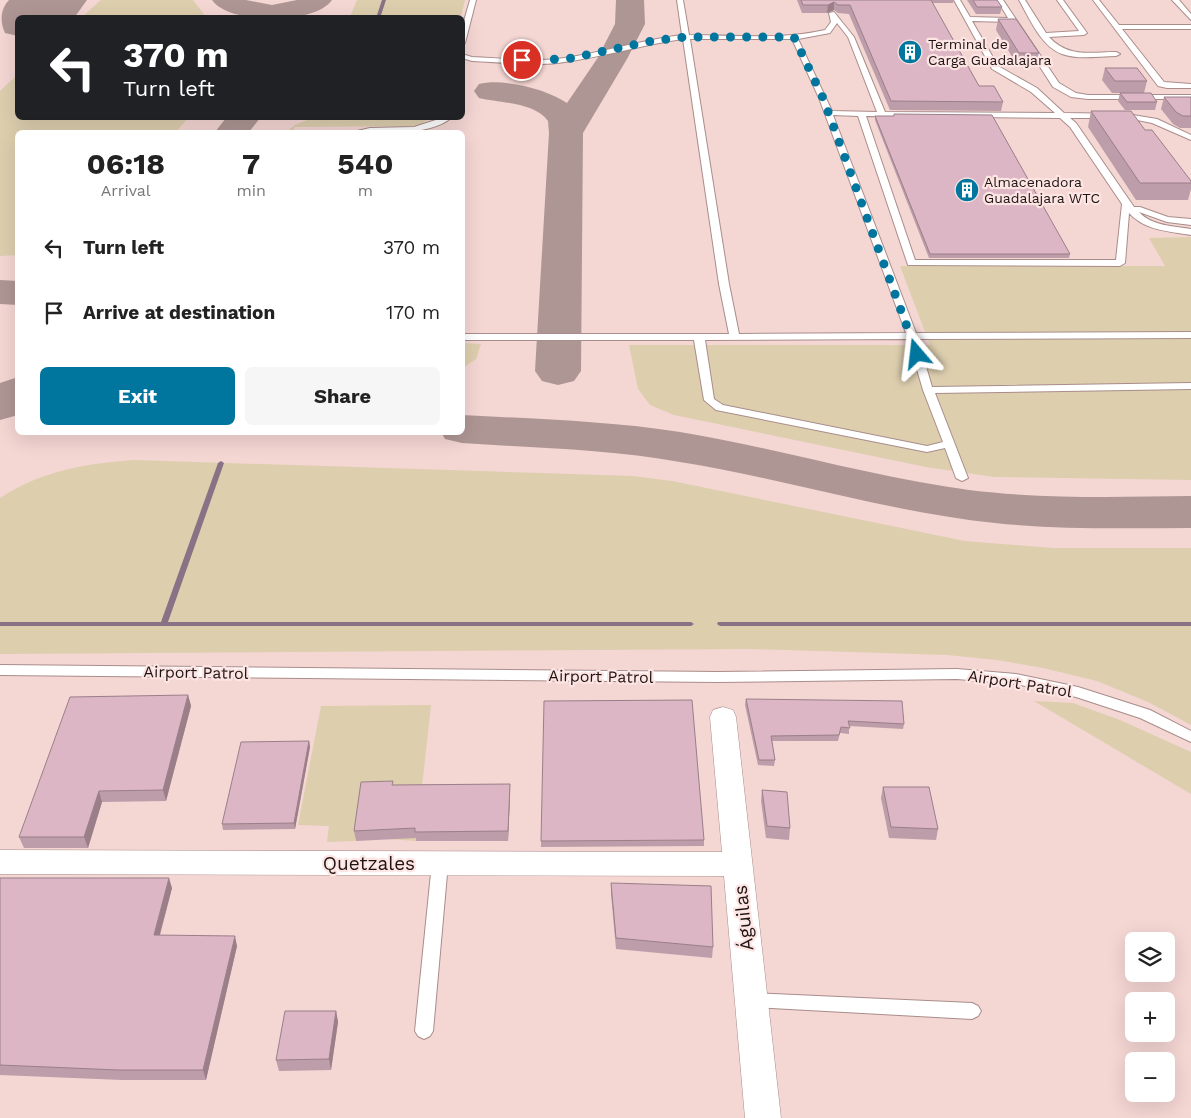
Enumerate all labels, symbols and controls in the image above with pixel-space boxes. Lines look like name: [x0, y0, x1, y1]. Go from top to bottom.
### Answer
text: 370 m: [123, 34, 229, 76]
icon: left: [40, 35, 105, 100]
place label: Terminal de Carga Guadalajara: [928, 36, 1051, 68]
pin: [501, 39, 543, 81]
building icon: Terminal de Carga Guadalajara: [897, 39, 923, 65]
icon: arrive: [508, 46, 536, 74]
text: Turn left: [123, 76, 215, 101]
text: 06:18: [86, 146, 165, 181]
text: 7: [242, 146, 260, 181]
text: 540: [337, 146, 394, 181]
place label: Almacenadora Guadalajara WTC: [984, 174, 1100, 206]
building icon: Almacenadora Guadalajara WTC: [954, 177, 980, 203]
text: Arrival: [101, 181, 151, 200]
text: min: [236, 181, 266, 200]
text: m: [358, 181, 373, 200]
icon: left: [40, 234, 68, 262]
text: Turn left: [83, 236, 164, 259]
text: 370 m: [383, 236, 440, 259]
icon: arrive: [40, 299, 68, 327]
text: Arrive at destination: [83, 301, 275, 324]
text: 170 m: [386, 301, 440, 324]
position arrow: [890, 327, 942, 379]
button: Exit: [40, 367, 235, 425]
button: Share: [245, 367, 440, 425]
street label: Airport Patrol: [143, 662, 249, 683]
street label: Airport Patrol: [548, 666, 654, 687]
street label: Airport Patrol: [967, 666, 1073, 701]
street label: Quetzales: [323, 852, 415, 875]
street label: Águilas: [729, 884, 758, 952]
map controls: [1125, 932, 1175, 1102]
button: layers: [1125, 932, 1175, 982]
button: +: [1125, 992, 1175, 1042]
button: −: [1125, 1052, 1175, 1102]

